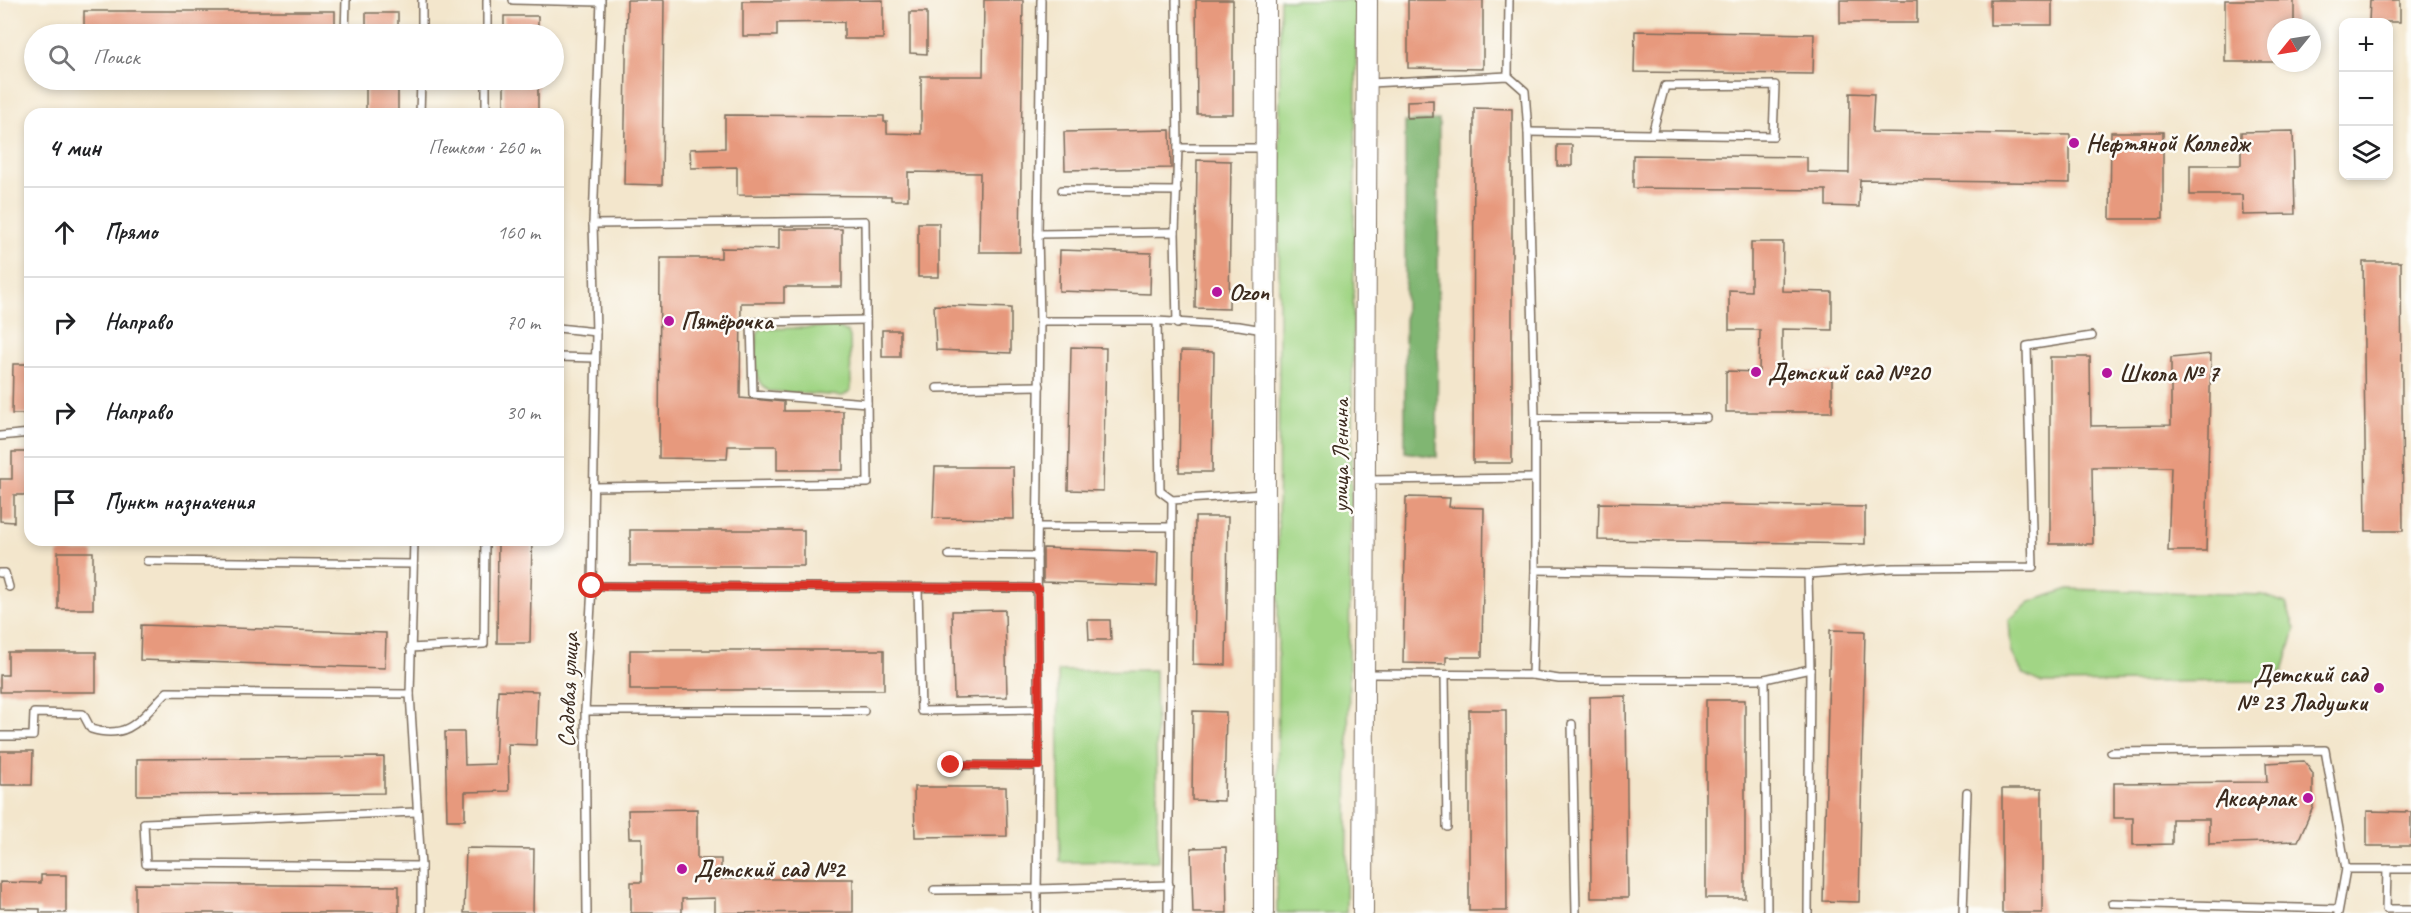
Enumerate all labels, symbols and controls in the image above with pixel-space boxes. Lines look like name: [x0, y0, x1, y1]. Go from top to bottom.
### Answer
north arrow: [2267, 18, 2321, 72]
map controls: [2339, 18, 2393, 180]
button: +: [2339, 18, 2393, 72]
search box: [24, 24, 564, 90]
icon: search: [45, 41, 78, 74]
text: Поиск: [93, 43, 139, 71]
button: −: [2339, 72, 2393, 126]
button: layers: [2339, 126, 2393, 180]
place label: Нефтяной Колледж: [2086, 128, 2252, 158]
text: 4 мин: [48, 131, 101, 164]
text: Пешком · 260 m: [428, 135, 540, 160]
marker: Нефтяной Колледж: [2067, 136, 2081, 150]
icon: ahead: [48, 216, 81, 249]
text: Прямо: [105, 218, 157, 246]
text: 160 m: [497, 220, 540, 245]
place label: Ozon: [1229, 277, 1270, 307]
marker: Ozon: [1210, 285, 1224, 299]
icon: right: [48, 306, 81, 339]
place label: Пятёрочка: [681, 306, 774, 336]
text: Направо: [105, 308, 172, 336]
text: 70 m: [506, 310, 540, 335]
marker: Пятёрочка: [662, 314, 676, 328]
place label: Детский сад №20: [1768, 357, 1931, 387]
place label: Школа № 7: [2119, 358, 2221, 388]
marker: Детский сад №20: [1749, 365, 1763, 379]
marker: Школа № 7: [2100, 366, 2114, 380]
icon: right: [48, 396, 81, 429]
street label: улица Ленина: [1325, 397, 1355, 515]
text: Направо: [105, 398, 172, 426]
text: 30 m: [506, 400, 540, 425]
icon: arrive: [48, 486, 81, 519]
text: Пункт назначения: [105, 488, 254, 516]
route start: [578, 572, 604, 598]
street label: Садовая улица: [551, 630, 585, 748]
place label: Детский сад № 23 Ладушки: [2236, 659, 2370, 717]
marker: Детский сад № 23 Ладушки: [2372, 681, 2386, 695]
route end: [937, 751, 963, 777]
place label: Аксарлак: [2215, 783, 2298, 813]
marker: Аксарлак: [2301, 791, 2315, 805]
place label: Детский сад №2: [694, 854, 846, 884]
marker: Детский сад №2: [675, 862, 689, 876]

